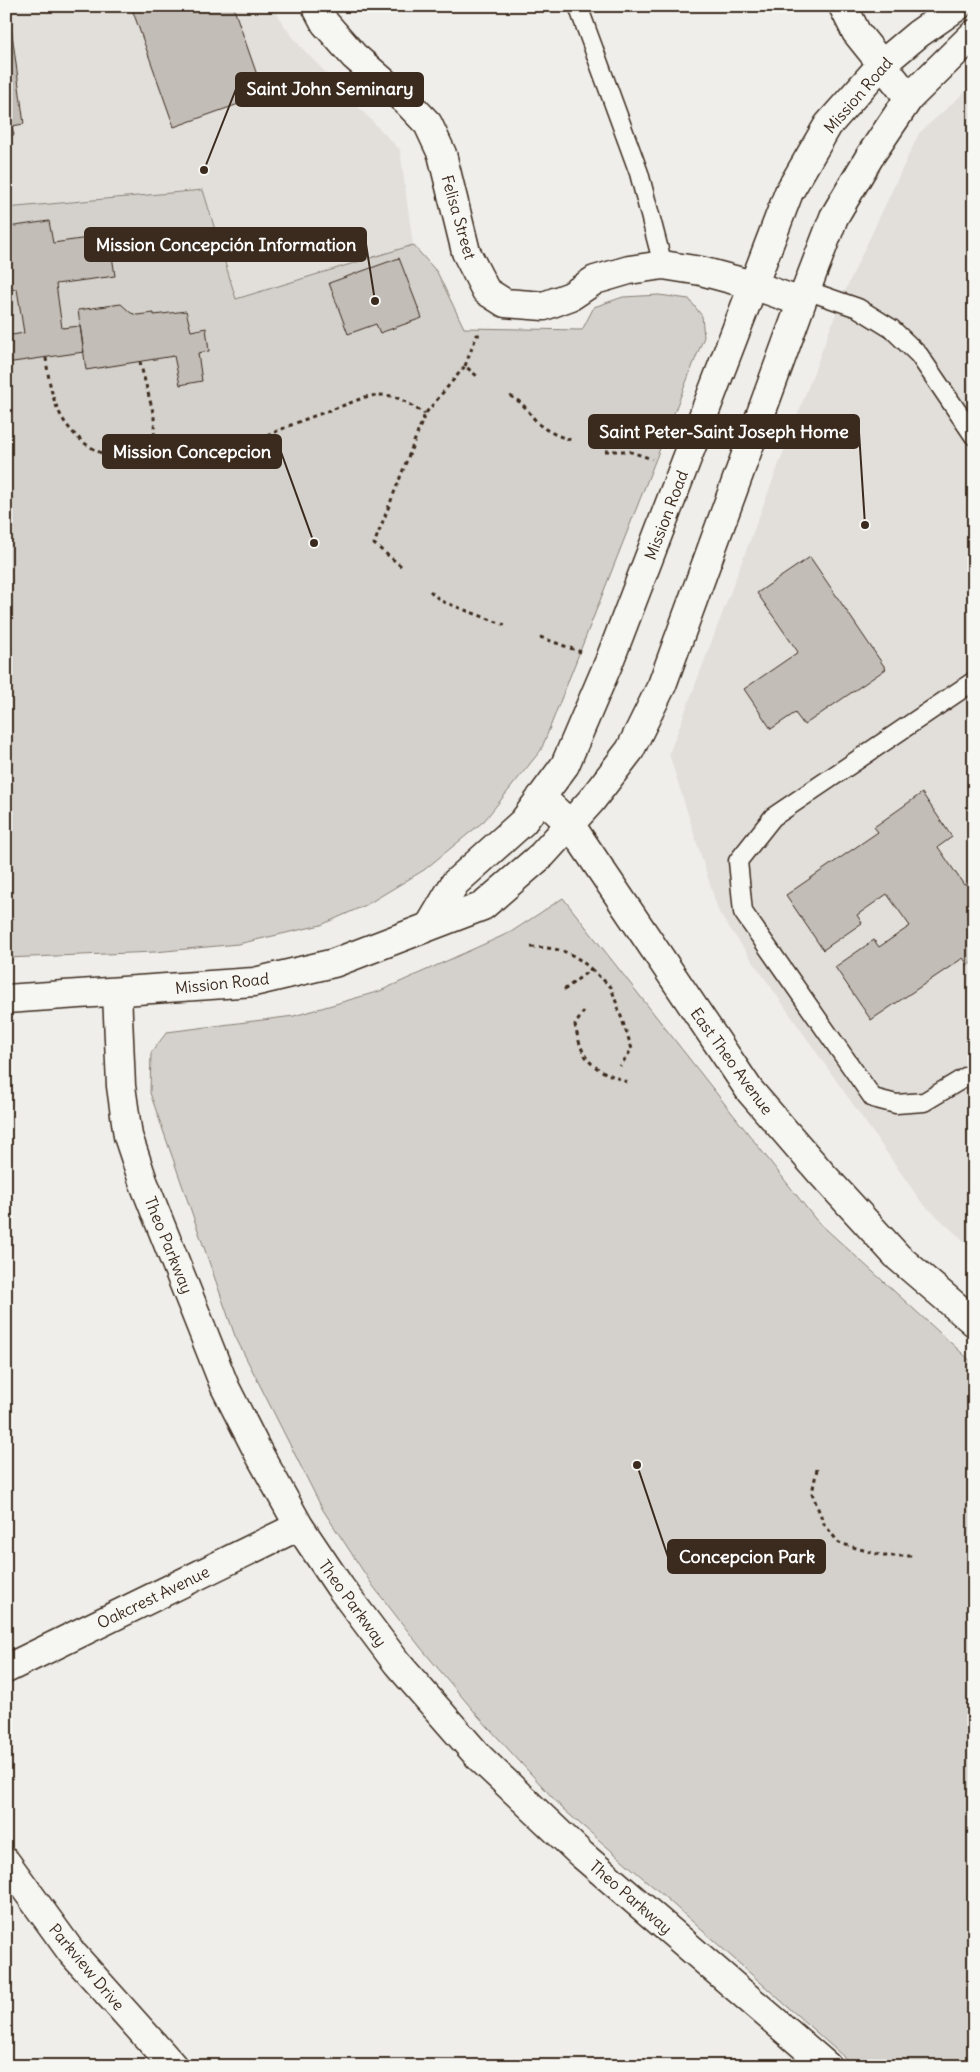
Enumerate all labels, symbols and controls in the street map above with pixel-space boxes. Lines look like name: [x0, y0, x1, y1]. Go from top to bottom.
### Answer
street label: Mission Road: [820, 53, 896, 137]
callout: Saint John Seminary: [236, 73, 423, 106]
text: Saint John Seminary: [246, 77, 414, 100]
street label: Felisa Street: [437, 172, 481, 262]
callout: Mission Concepción Information: [85, 228, 366, 261]
text: Mission Concepción Information: [96, 233, 357, 256]
callout: Saint Peter-Saint Joseph Home: [589, 415, 859, 448]
text: Saint Peter-Saint Joseph Home: [599, 420, 849, 443]
callout: Mission Concepcion: [103, 435, 281, 468]
text: Mission Concepcion: [113, 440, 272, 463]
street label: Mission Road: [640, 467, 692, 563]
street label: Mission Road: [174, 968, 270, 998]
street label: East Theo Avenue: [686, 1004, 778, 1118]
street label: Theo Parkway: [140, 1194, 198, 1296]
callout: Concepcion Park: [668, 1540, 825, 1573]
text: Concepcion Park: [679, 1545, 815, 1568]
street label: Theo Parkway: [315, 1556, 391, 1650]
street label: Oakcrest Avenue: [94, 1561, 212, 1633]
street label: Theo Parkway: [586, 1856, 676, 1938]
street label: Parkview Drive: [45, 1919, 129, 2015]

